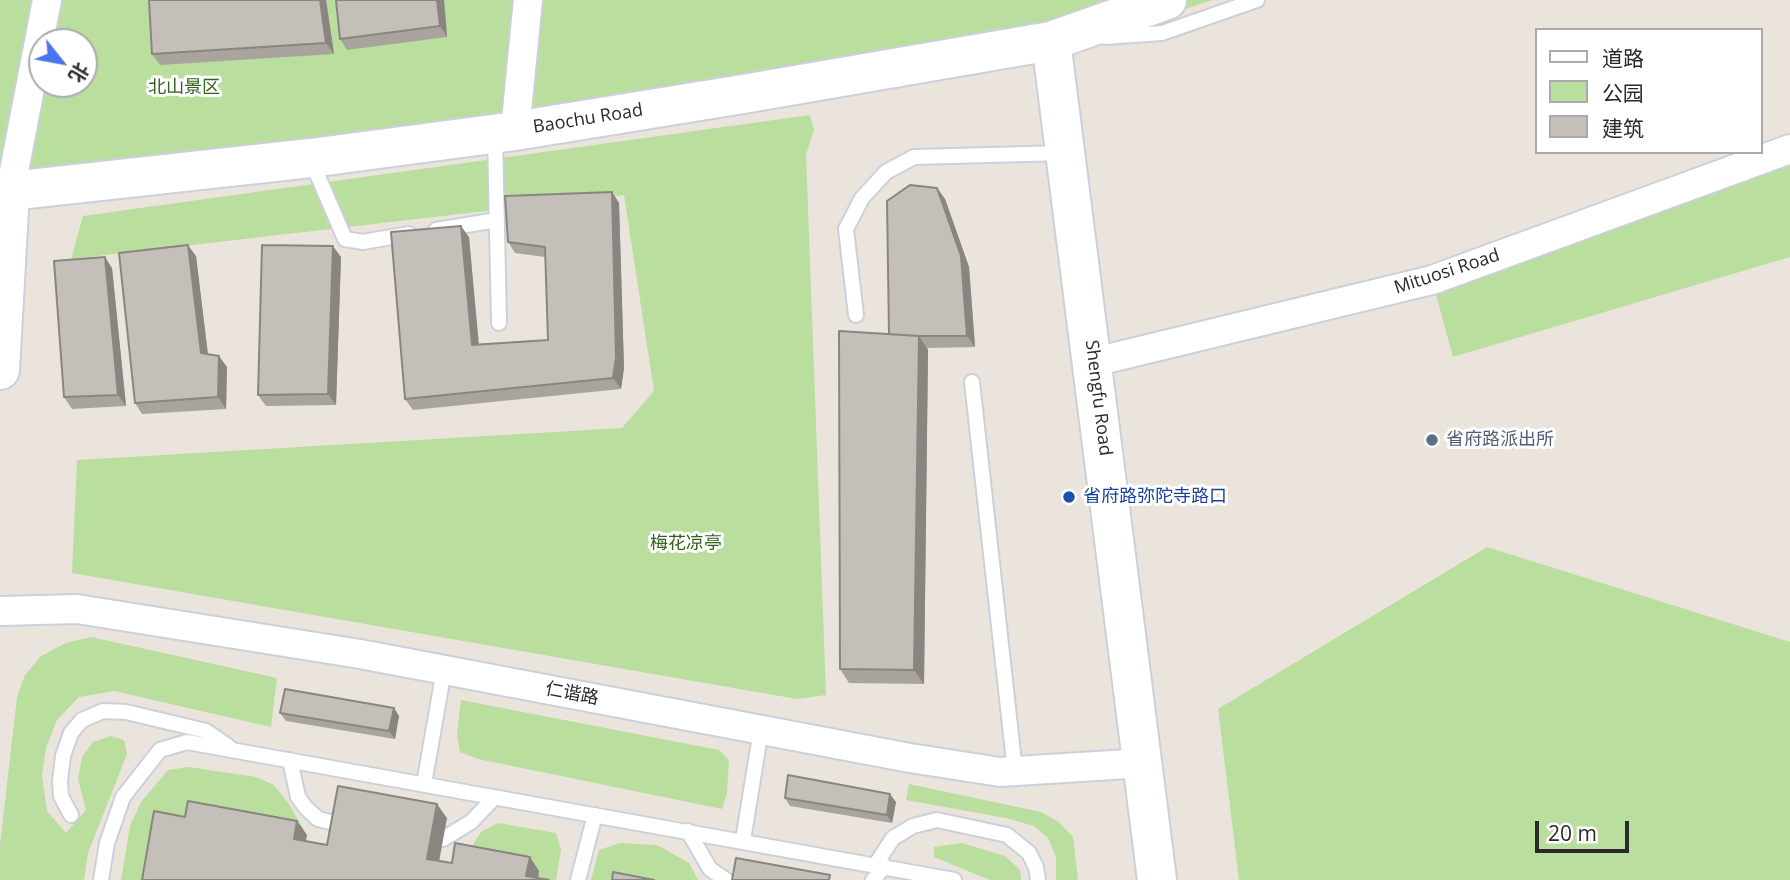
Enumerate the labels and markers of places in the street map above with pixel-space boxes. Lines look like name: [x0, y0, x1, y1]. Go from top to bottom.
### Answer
place label: 省府路派出所: [1446, 429, 1554, 451]
marker: 省府路派出所: [1424, 432, 1440, 448]
place label: 省府路弥陀寺路口: [1083, 486, 1227, 508]
marker: 省府路弥陀寺路口: [1061, 489, 1077, 505]

